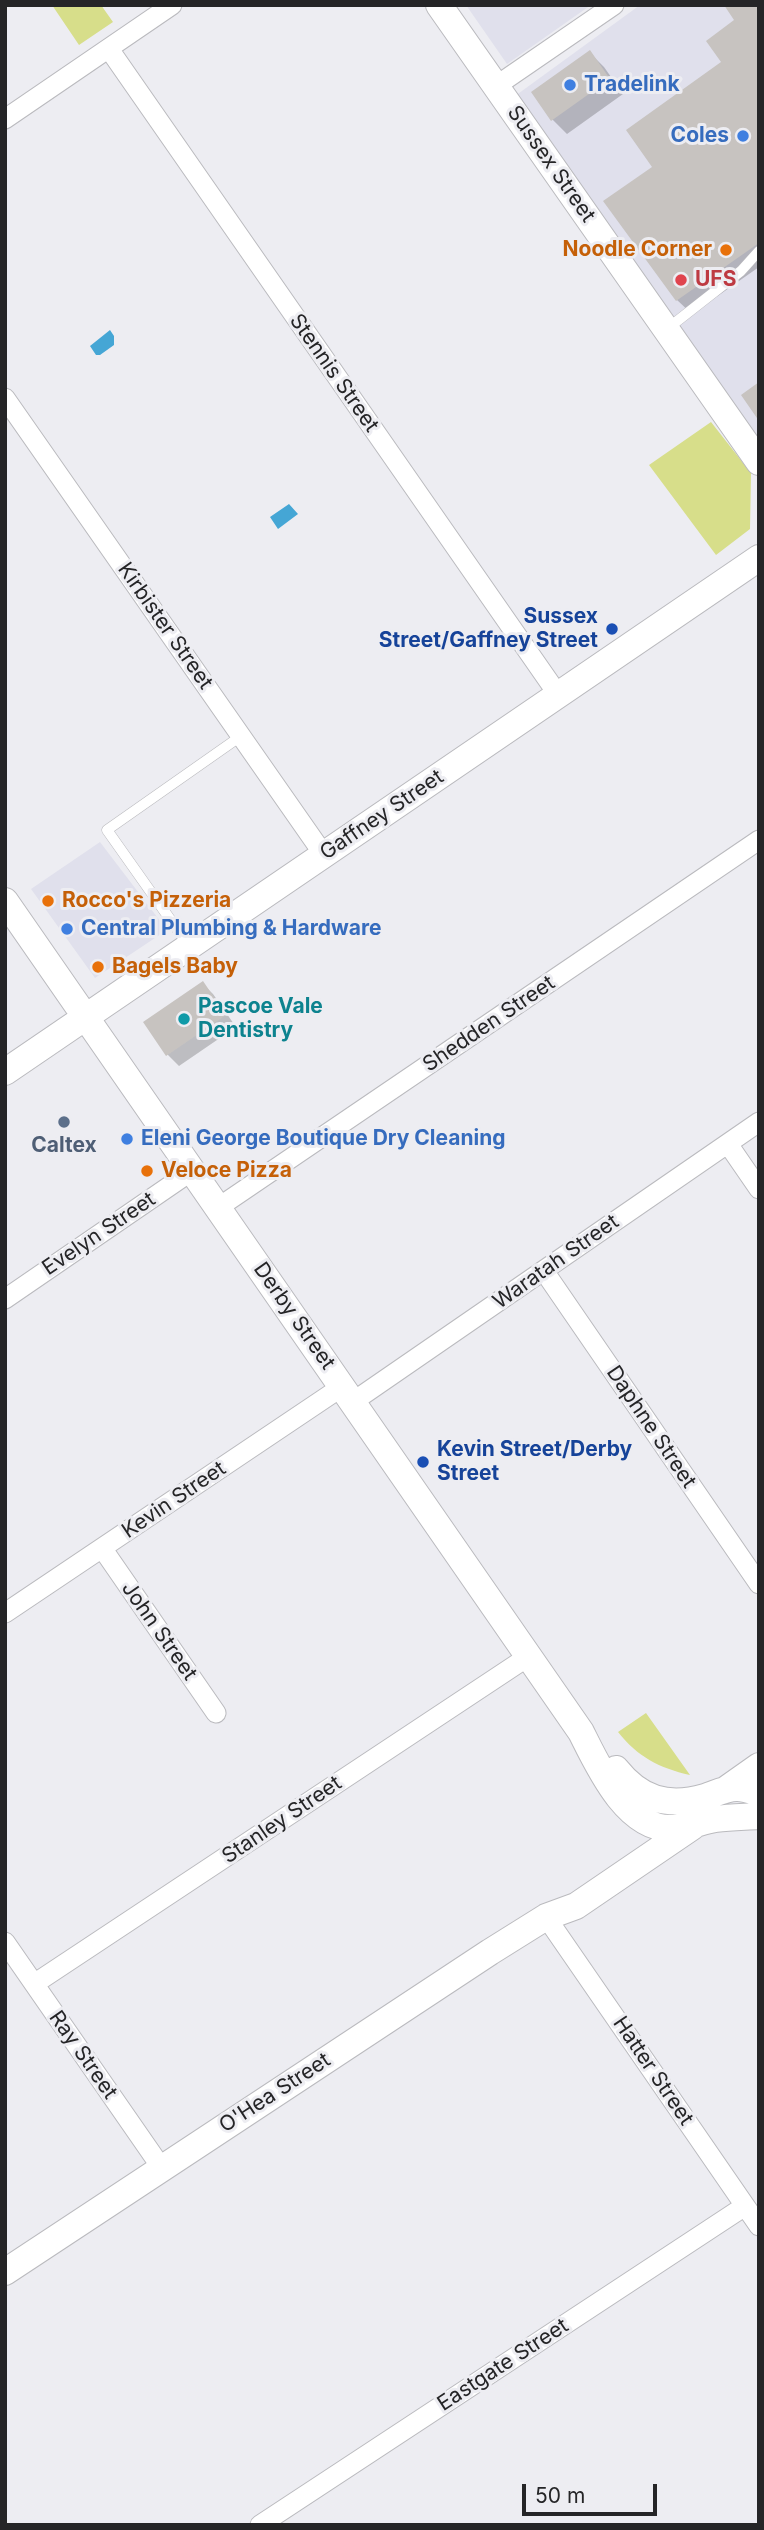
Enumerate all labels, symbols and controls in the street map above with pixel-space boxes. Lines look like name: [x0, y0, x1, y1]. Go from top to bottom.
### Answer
place label: Tradelink: [584, 72, 680, 98]
marker: Tradelink: [562, 77, 578, 93]
street label: Sussex Street: [502, 101, 600, 227]
place label: Coles: [671, 123, 729, 149]
marker: Coles: [735, 128, 751, 144]
place label: Noodle Corner: [563, 237, 712, 263]
marker: Noodle Corner: [718, 242, 734, 258]
place label: UFS: [695, 267, 736, 293]
marker: UFS: [673, 272, 689, 288]
street label: Stennis Street: [284, 309, 384, 437]
street label: Kirbister Street: [112, 558, 218, 694]
place label: Sussex Street/Gaffney Street: [379, 604, 598, 654]
marker: Sussex Street/Gaffney Street: [604, 621, 620, 637]
street label: Gaffney Street: [316, 764, 448, 866]
place label: Rocco's Pizzeria: [62, 888, 231, 914]
marker: Rocco's Pizzeria: [40, 893, 56, 909]
place label: Central Plumbing & Hardware: [81, 916, 381, 942]
marker: Central Plumbing & Hardware: [59, 921, 75, 937]
place label: Bagels Baby: [112, 954, 238, 980]
marker: Bagels Baby: [90, 959, 106, 975]
street label: Shedden Street: [418, 971, 560, 1077]
place label: Pascoe Vale Dentistry: [198, 994, 323, 1044]
marker: Pascoe Vale Dentistry: [176, 1011, 192, 1027]
marker: Caltex: [56, 1114, 72, 1130]
place label: Eleni George Boutique Dry Cleaning: [141, 1126, 506, 1152]
marker: Eleni George Boutique Dry Cleaning: [119, 1131, 135, 1147]
place label: Caltex: [31, 1133, 97, 1159]
place label: Veloce Pizza: [161, 1158, 292, 1184]
marker: Veloce Pizza: [139, 1163, 155, 1179]
street label: Evelyn Street: [38, 1187, 160, 1281]
street label: Waratah Street: [488, 1209, 624, 1315]
street label: Derby Street: [248, 1258, 340, 1374]
street label: Daphne Street: [601, 1361, 701, 1493]
place label: Kevin Street/Derby Street: [437, 1437, 632, 1487]
marker: Kevin Street/Derby Street: [415, 1454, 431, 1470]
street label: Kevin Street: [117, 1456, 231, 1544]
street label: John Street: [116, 1577, 202, 1685]
street label: Stanley Street: [218, 1771, 346, 1869]
street label: Ray Street: [43, 2006, 123, 2104]
street label: Hatter Street: [607, 2012, 699, 2130]
street label: O'Hea Street: [215, 2048, 335, 2138]
street label: Eastgate Street: [433, 2313, 573, 2417]
scale bar: [526, 2470, 661, 2514]
text: 50 m: [535, 2483, 585, 2508]

